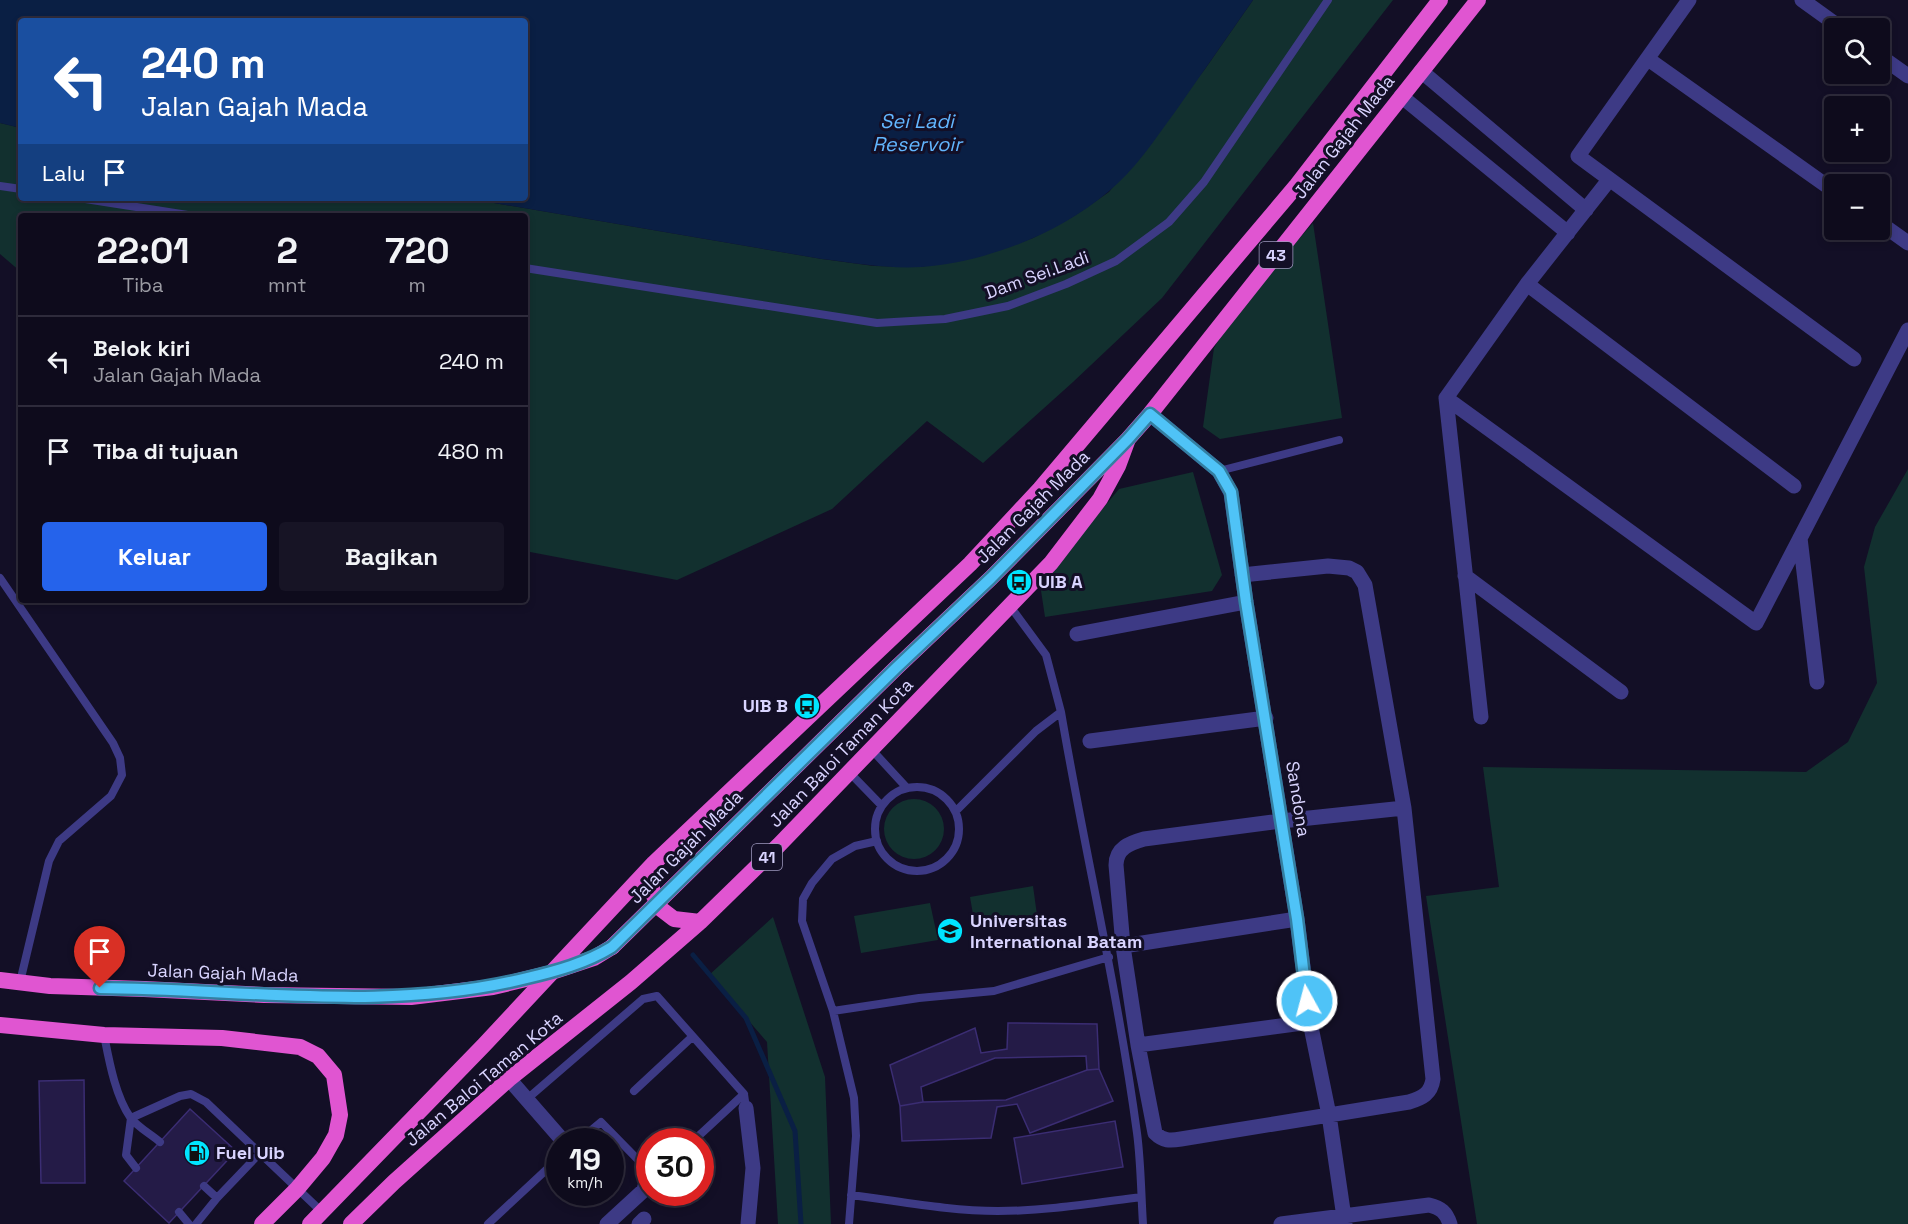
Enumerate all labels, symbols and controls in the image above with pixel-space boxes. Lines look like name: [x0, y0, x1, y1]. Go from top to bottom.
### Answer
map controls: [1824, 18, 1890, 240]
button: search: [1824, 18, 1890, 84]
text: 240 m: [141, 37, 266, 90]
icon: left: [42, 42, 120, 120]
street label: Jalan Gajah Mada: [1288, 70, 1399, 203]
text: Jalan Gajah Mada: [141, 89, 368, 124]
button: +: [1824, 96, 1890, 162]
water label: Sei Ladi Reservoir: [872, 108, 964, 157]
icon: arrive: [98, 156, 131, 189]
text: Lalu: [42, 159, 86, 187]
button: −: [1824, 174, 1890, 240]
text: 22:01: [96, 228, 190, 274]
text: 2: [277, 228, 298, 274]
text: 720: [385, 228, 449, 274]
road number: 43: [1260, 242, 1292, 268]
street label: Dam Sei.Ladi: [982, 245, 1092, 304]
text: Tiba: [123, 272, 163, 298]
text: mnt: [268, 272, 306, 298]
text: m: [409, 272, 426, 298]
text: Belok kiri: [93, 334, 190, 362]
icon: left: [42, 345, 75, 378]
text: 240 m: [439, 347, 504, 375]
text: Jalan Gajah Mada: [93, 362, 261, 388]
icon: arrive: [42, 435, 75, 468]
text: Tiba di tujuan: [93, 437, 239, 465]
text: 480 m: [438, 437, 504, 465]
street label: Jalan Gajah Mada: [971, 445, 1094, 568]
button: Keluar: [42, 522, 267, 591]
button: Bagikan: [279, 522, 504, 591]
bus stop icon: UIB A: [1004, 567, 1034, 597]
place label: UIB A: [1038, 570, 1083, 593]
street label: Jalan Baloi Taman Kota: [764, 673, 918, 832]
bus stop icon: UIB B: [792, 691, 822, 721]
place label: UIB B: [743, 694, 788, 717]
street label: Sandona: [1281, 759, 1316, 839]
street label: Jalan Gajah Mada: [624, 785, 747, 908]
road number: 41: [752, 844, 782, 870]
place label: Universitas International Batam: [970, 909, 1142, 953]
school or university icon: Universitas International Batam: [935, 916, 965, 946]
pin: [74, 926, 125, 988]
icon: arrive: [83, 935, 116, 968]
street label: Jalan Gajah Mada: [147, 958, 299, 987]
position arrow: [1275, 969, 1339, 1033]
street label: Jalan Baloi Taman Kota: [400, 1006, 567, 1151]
speed limit sign: 30: [636, 1128, 714, 1206]
fuel station icon: Fuel Uib: [182, 1138, 212, 1168]
text: 19: [569, 1140, 601, 1179]
place label: Fuel Uib: [216, 1141, 285, 1164]
text: km/h: [567, 1173, 603, 1192]

